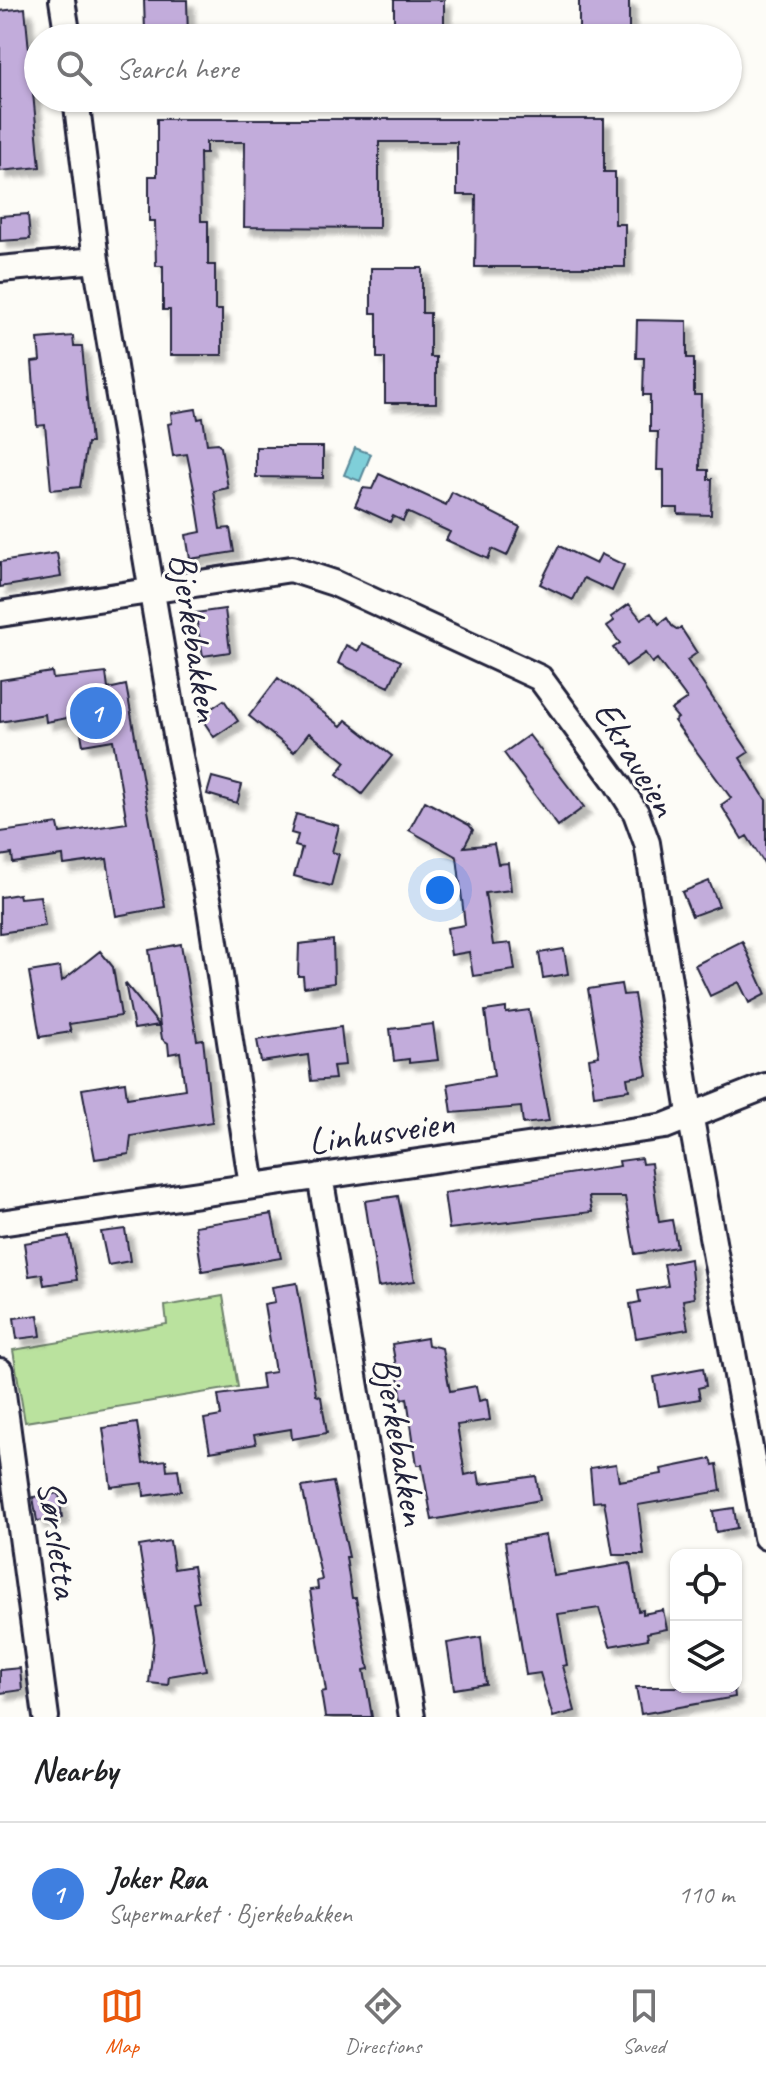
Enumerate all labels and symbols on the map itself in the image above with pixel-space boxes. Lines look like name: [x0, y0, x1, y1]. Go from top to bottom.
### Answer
street label: Bjerkebakken: [159, 550, 232, 726]
pin: 1: [70, 683, 122, 743]
street label: Ekraveien: [583, 692, 689, 826]
your location: [420, 870, 460, 910]
street label: Linhusveien: [305, 1098, 458, 1165]
street label: Bjerkebakken: [363, 1354, 439, 1530]
street label: Sørsletta: [27, 1478, 90, 1603]

